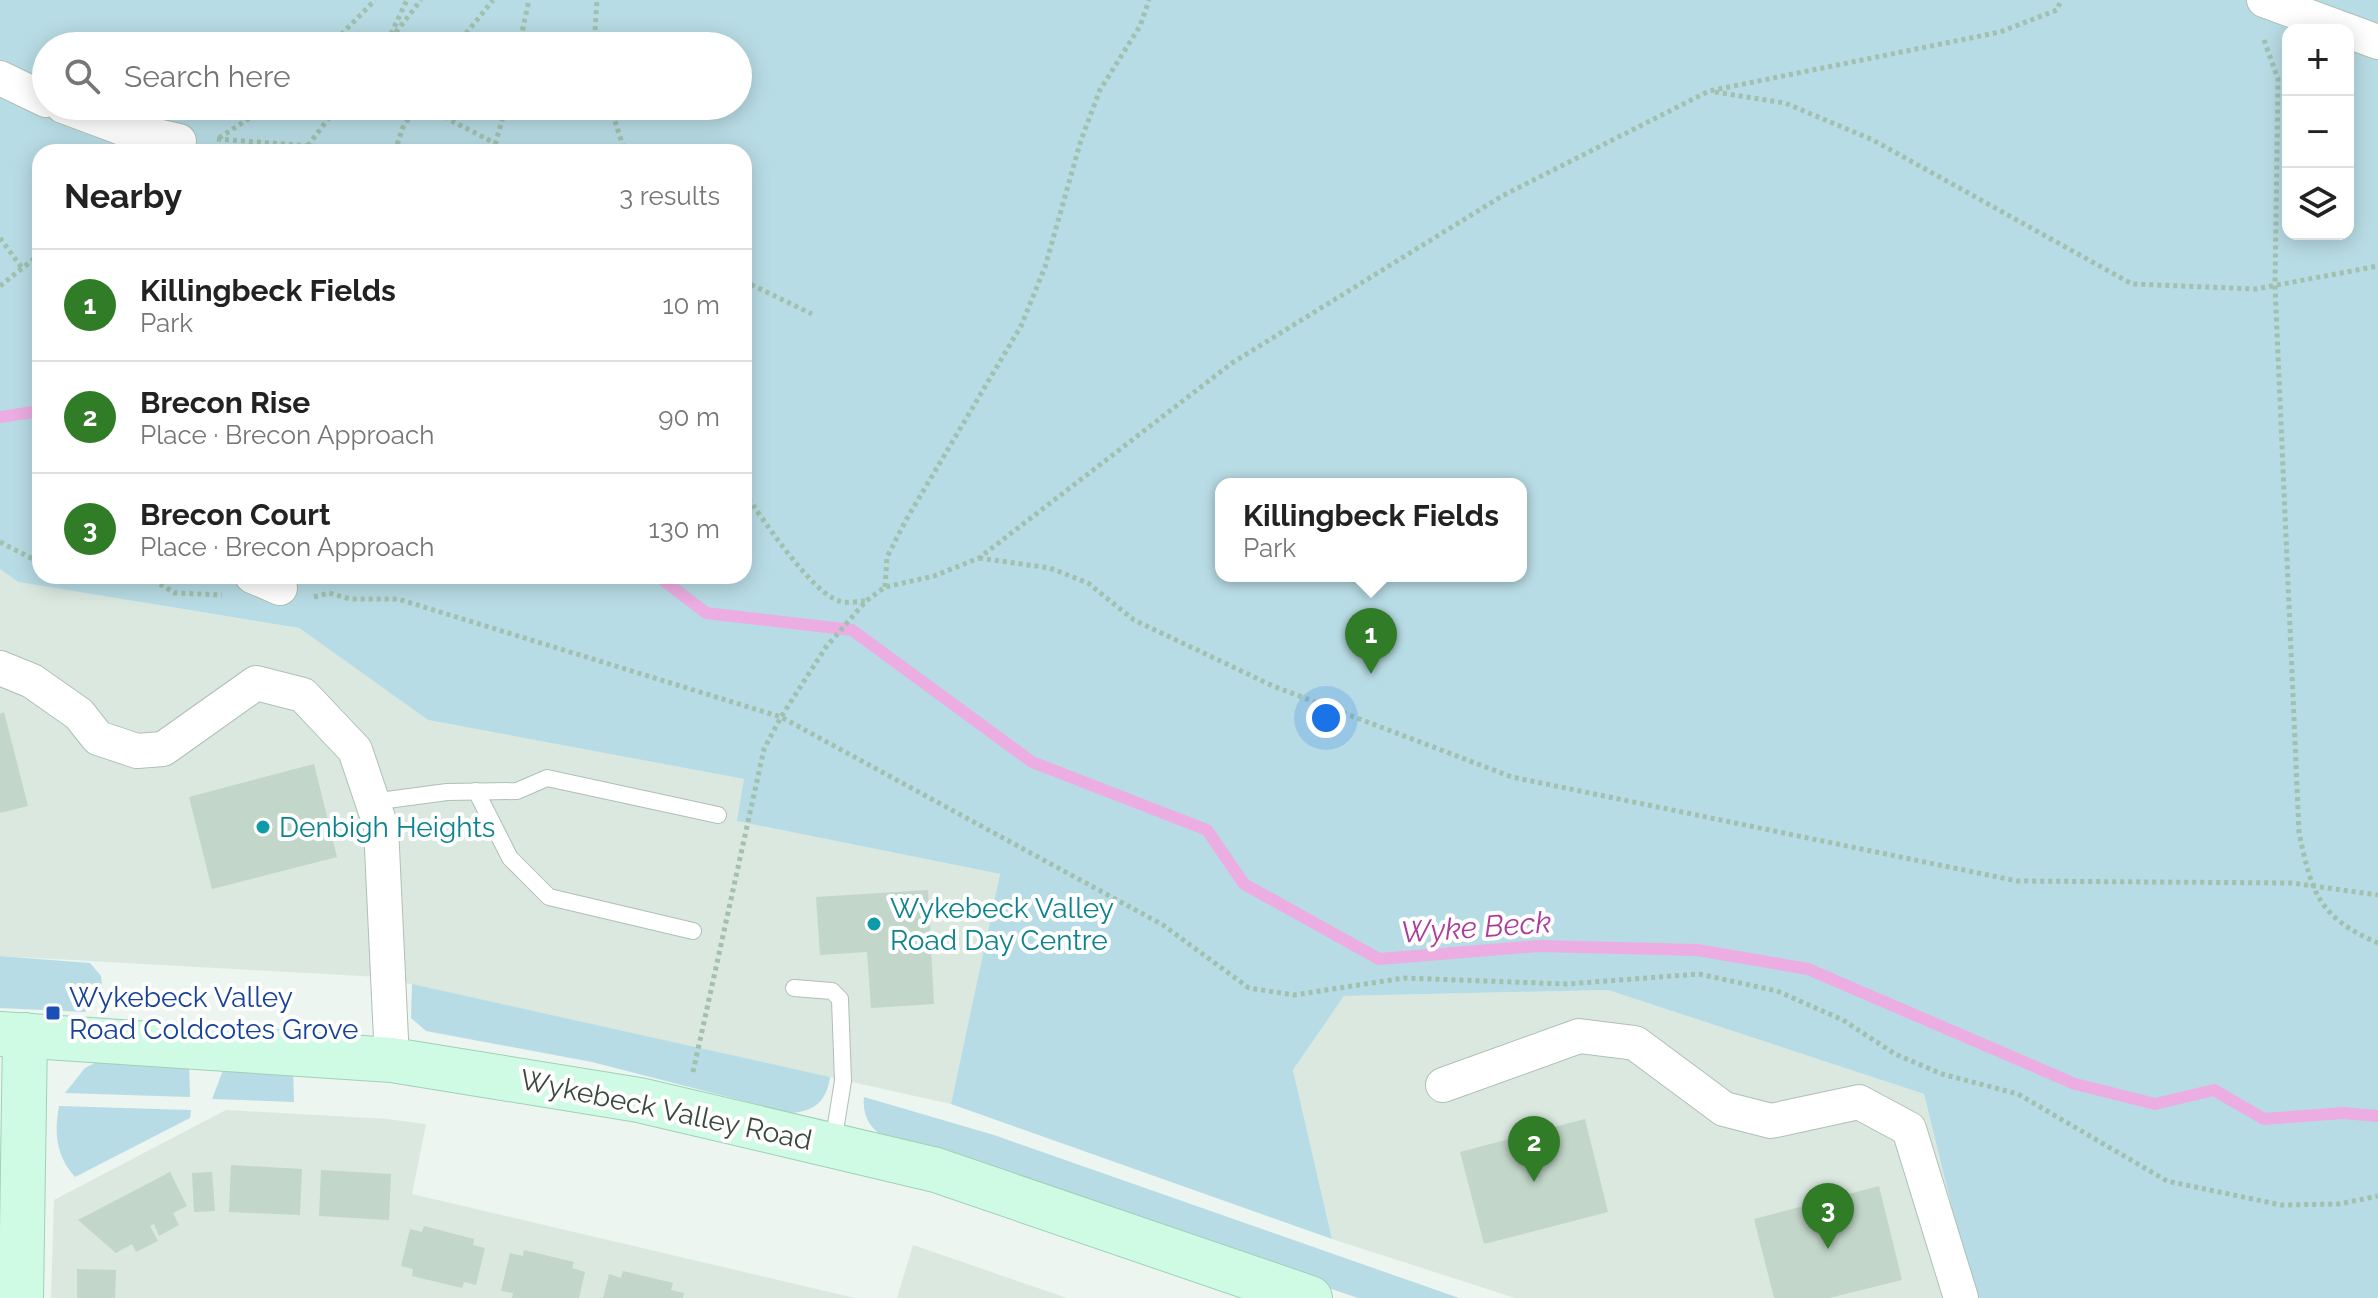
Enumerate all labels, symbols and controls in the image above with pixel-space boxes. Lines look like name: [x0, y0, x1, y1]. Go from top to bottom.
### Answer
map controls: [2282, 24, 2354, 240]
button: +: [2282, 24, 2354, 96]
search box: [32, 32, 752, 120]
icon: search: [60, 54, 104, 98]
text: Search here: [124, 59, 291, 94]
button: −: [2282, 96, 2354, 168]
button: layers: [2282, 168, 2354, 240]
text: Nearby: [64, 176, 182, 216]
text: 3 results: [619, 181, 720, 211]
text: Killingbeck Fields: [140, 273, 396, 308]
text: 1: [84, 290, 96, 320]
text: 10 m: [662, 290, 720, 320]
text: Park: [140, 308, 193, 338]
text: Brecon Rise: [140, 385, 310, 420]
text: 2: [83, 402, 97, 432]
text: 90 m: [658, 402, 720, 432]
text: Place · Brecon Approach: [140, 420, 434, 450]
popup: [1215, 478, 1527, 582]
text: Brecon Court: [140, 497, 330, 532]
text: Killingbeck Fields: [1243, 498, 1499, 533]
text: 3: [83, 514, 97, 544]
text: 130 m: [649, 514, 720, 544]
text: Place · Brecon Approach: [140, 532, 434, 562]
text: Park: [1243, 533, 1296, 563]
pin: 1: [1345, 608, 1397, 674]
your location: [1306, 698, 1346, 738]
place label: Denbigh Heights: [279, 811, 495, 844]
marker: Denbigh Heights: [254, 818, 272, 836]
place label: Wykebeck Valley Road Day Centre: [890, 892, 1114, 957]
water label: Wyke Beck: [1399, 904, 1553, 950]
marker: Wykebeck Valley Road Day Centre: [865, 915, 883, 933]
place label: Wykebeck Valley Road Coldcotes Grove: [69, 981, 359, 1046]
marker: Wykebeck Valley Road Coldcotes Grove: [44, 1004, 62, 1022]
street label: Wykebeck Valley Road: [517, 1063, 815, 1157]
pin: 2: [1508, 1116, 1560, 1182]
pin: 3: [1802, 1183, 1854, 1249]

